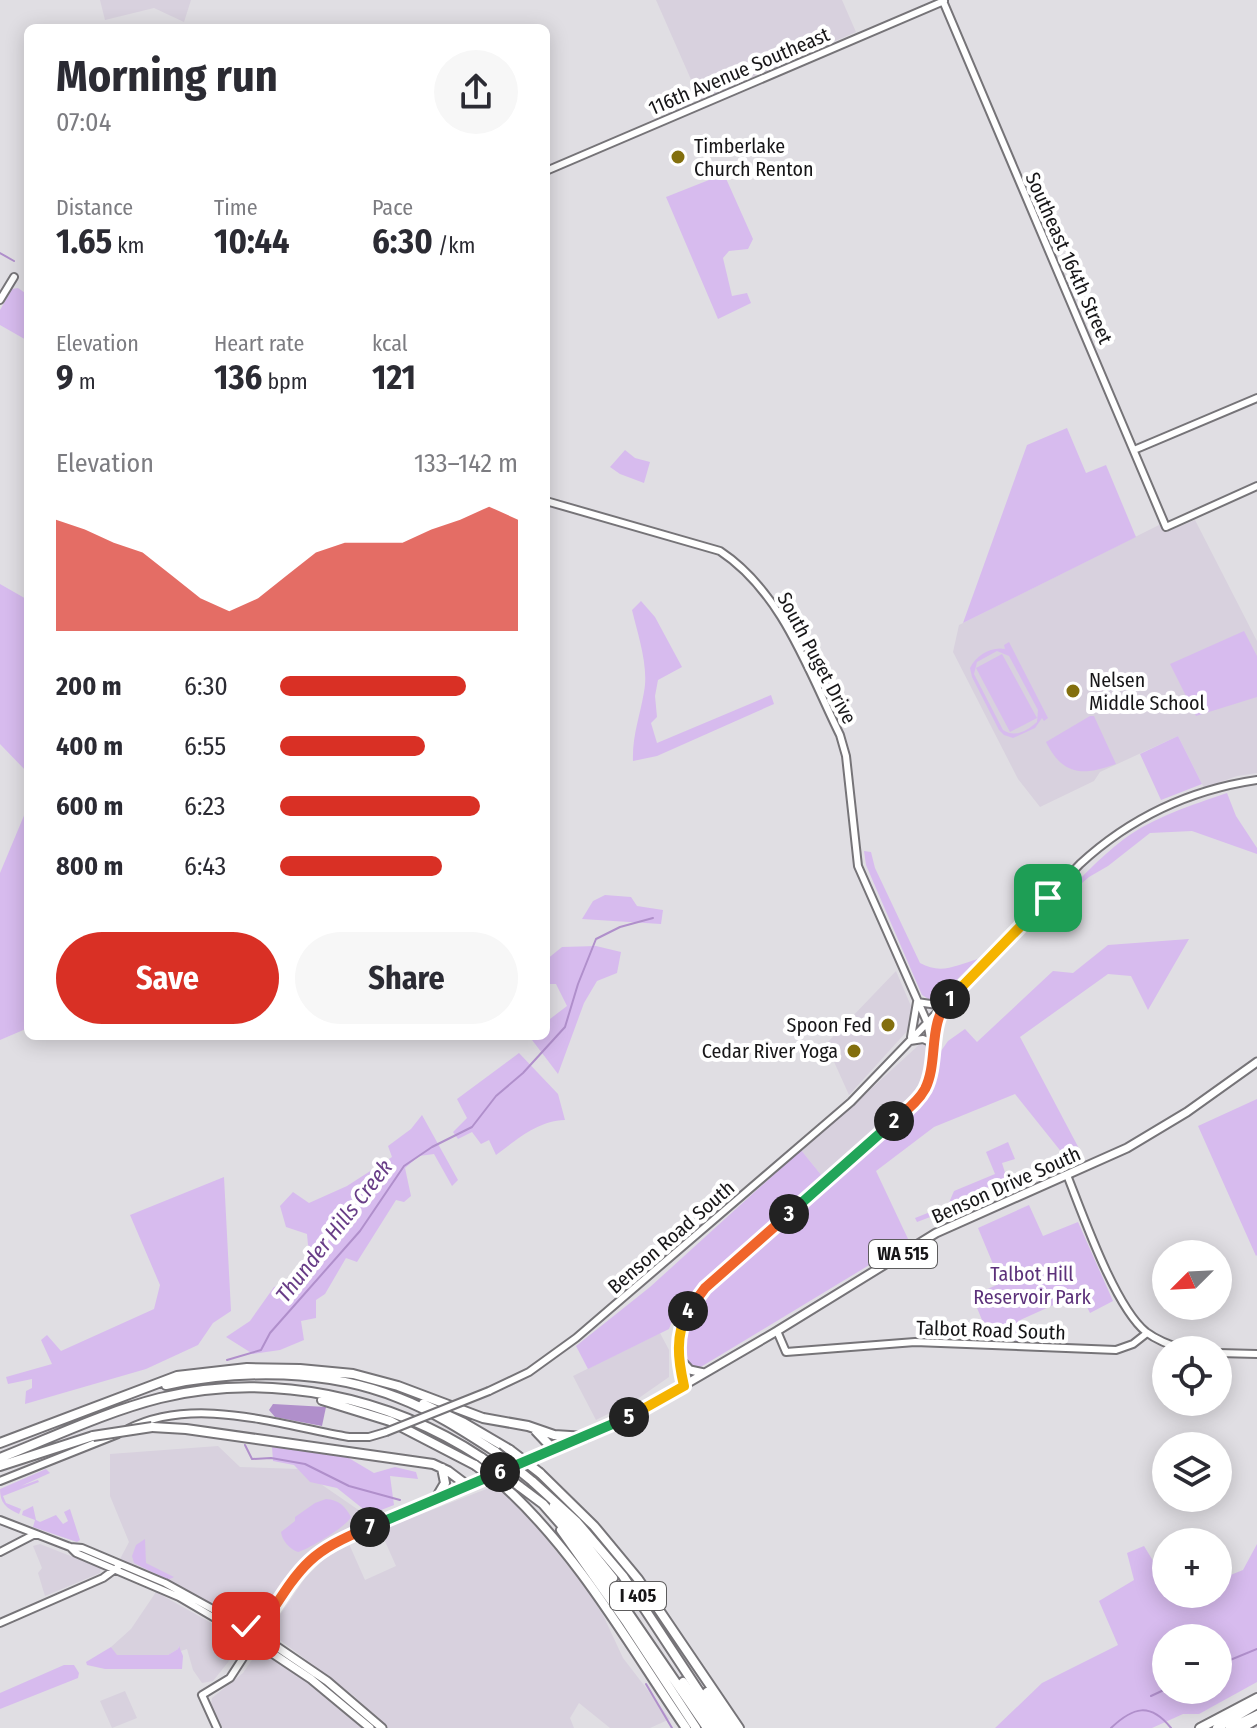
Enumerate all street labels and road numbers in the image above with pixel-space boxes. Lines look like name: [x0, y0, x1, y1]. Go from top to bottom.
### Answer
street label: 116th Avenue Southeast: [645, 22, 834, 120]
street label: Southeast 164th Street: [1020, 168, 1118, 348]
street label: South Puget Drive: [772, 588, 862, 728]
street label: Benson Drive South: [928, 1141, 1084, 1229]
street label: Benson Road South: [603, 1176, 739, 1298]
road number: WA 515: [869, 1240, 937, 1268]
street label: Talbot Road South: [916, 1315, 1066, 1345]
road number: I 405: [610, 1582, 666, 1610]

